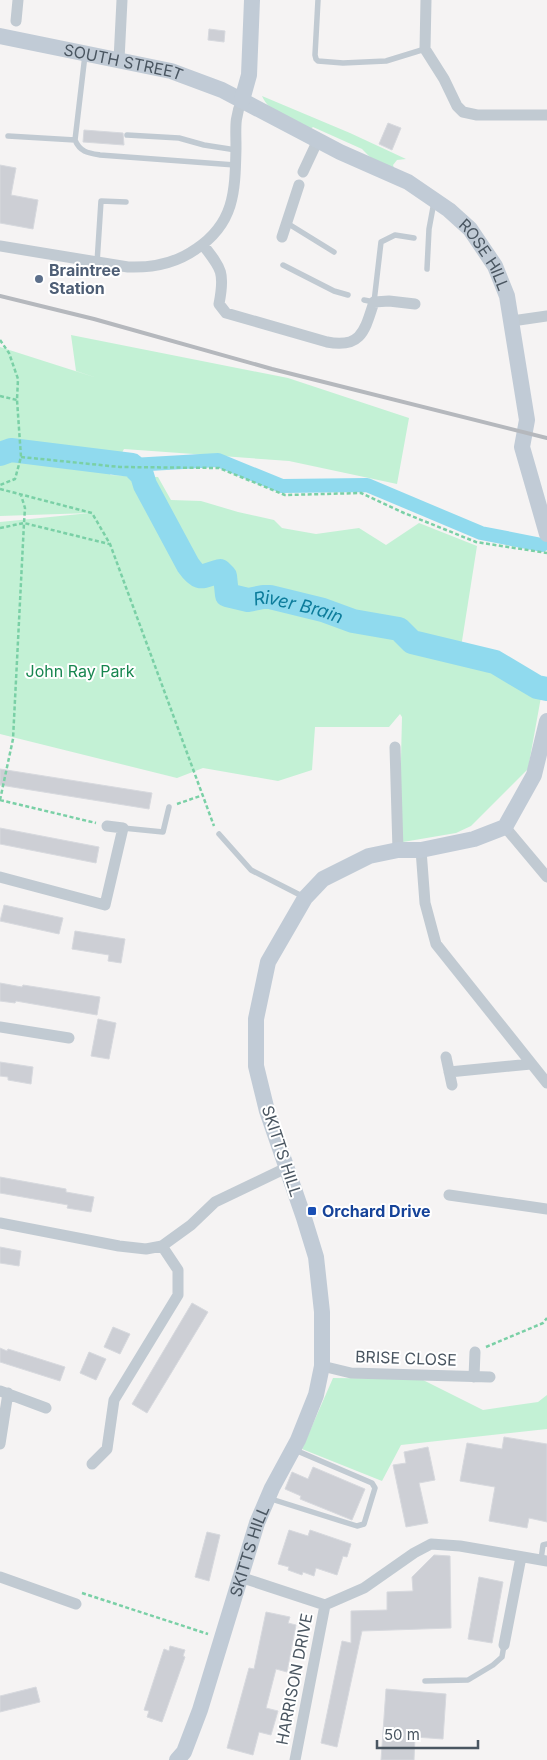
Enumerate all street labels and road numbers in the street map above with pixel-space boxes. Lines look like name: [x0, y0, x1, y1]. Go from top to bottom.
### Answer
street label: SOUTH STREET: [62, 39, 186, 85]
street label: ROSE HILL: [455, 214, 514, 293]
street label: SKITTS HILL: [258, 1103, 306, 1199]
street label: BRISE CLOSE: [355, 1346, 457, 1370]
street label: SKITTS HILL: [225, 1502, 273, 1599]
street label: HARRISON DRIVE: [271, 1611, 317, 1747]

